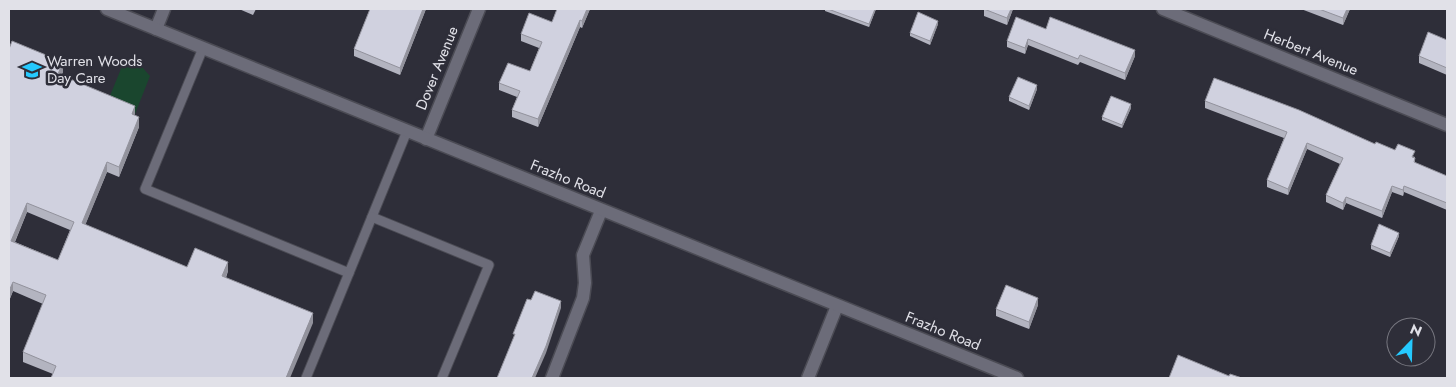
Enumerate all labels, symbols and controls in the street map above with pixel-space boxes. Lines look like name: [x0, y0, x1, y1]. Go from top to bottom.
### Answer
street label: Dover Avenue: [410, 23, 464, 113]
street label: Herbert Avenue: [1261, 23, 1362, 81]
place label: Warren Woods Day Care: [47, 50, 142, 89]
school or university icon: Warren Woods Day Care: [21, 59, 43, 81]
street label: Frazho Road: [527, 154, 609, 204]
street label: Frazho Road: [902, 306, 984, 356]
north arrow: [1386, 317, 1436, 367]
text: N: [1407, 319, 1425, 341]

